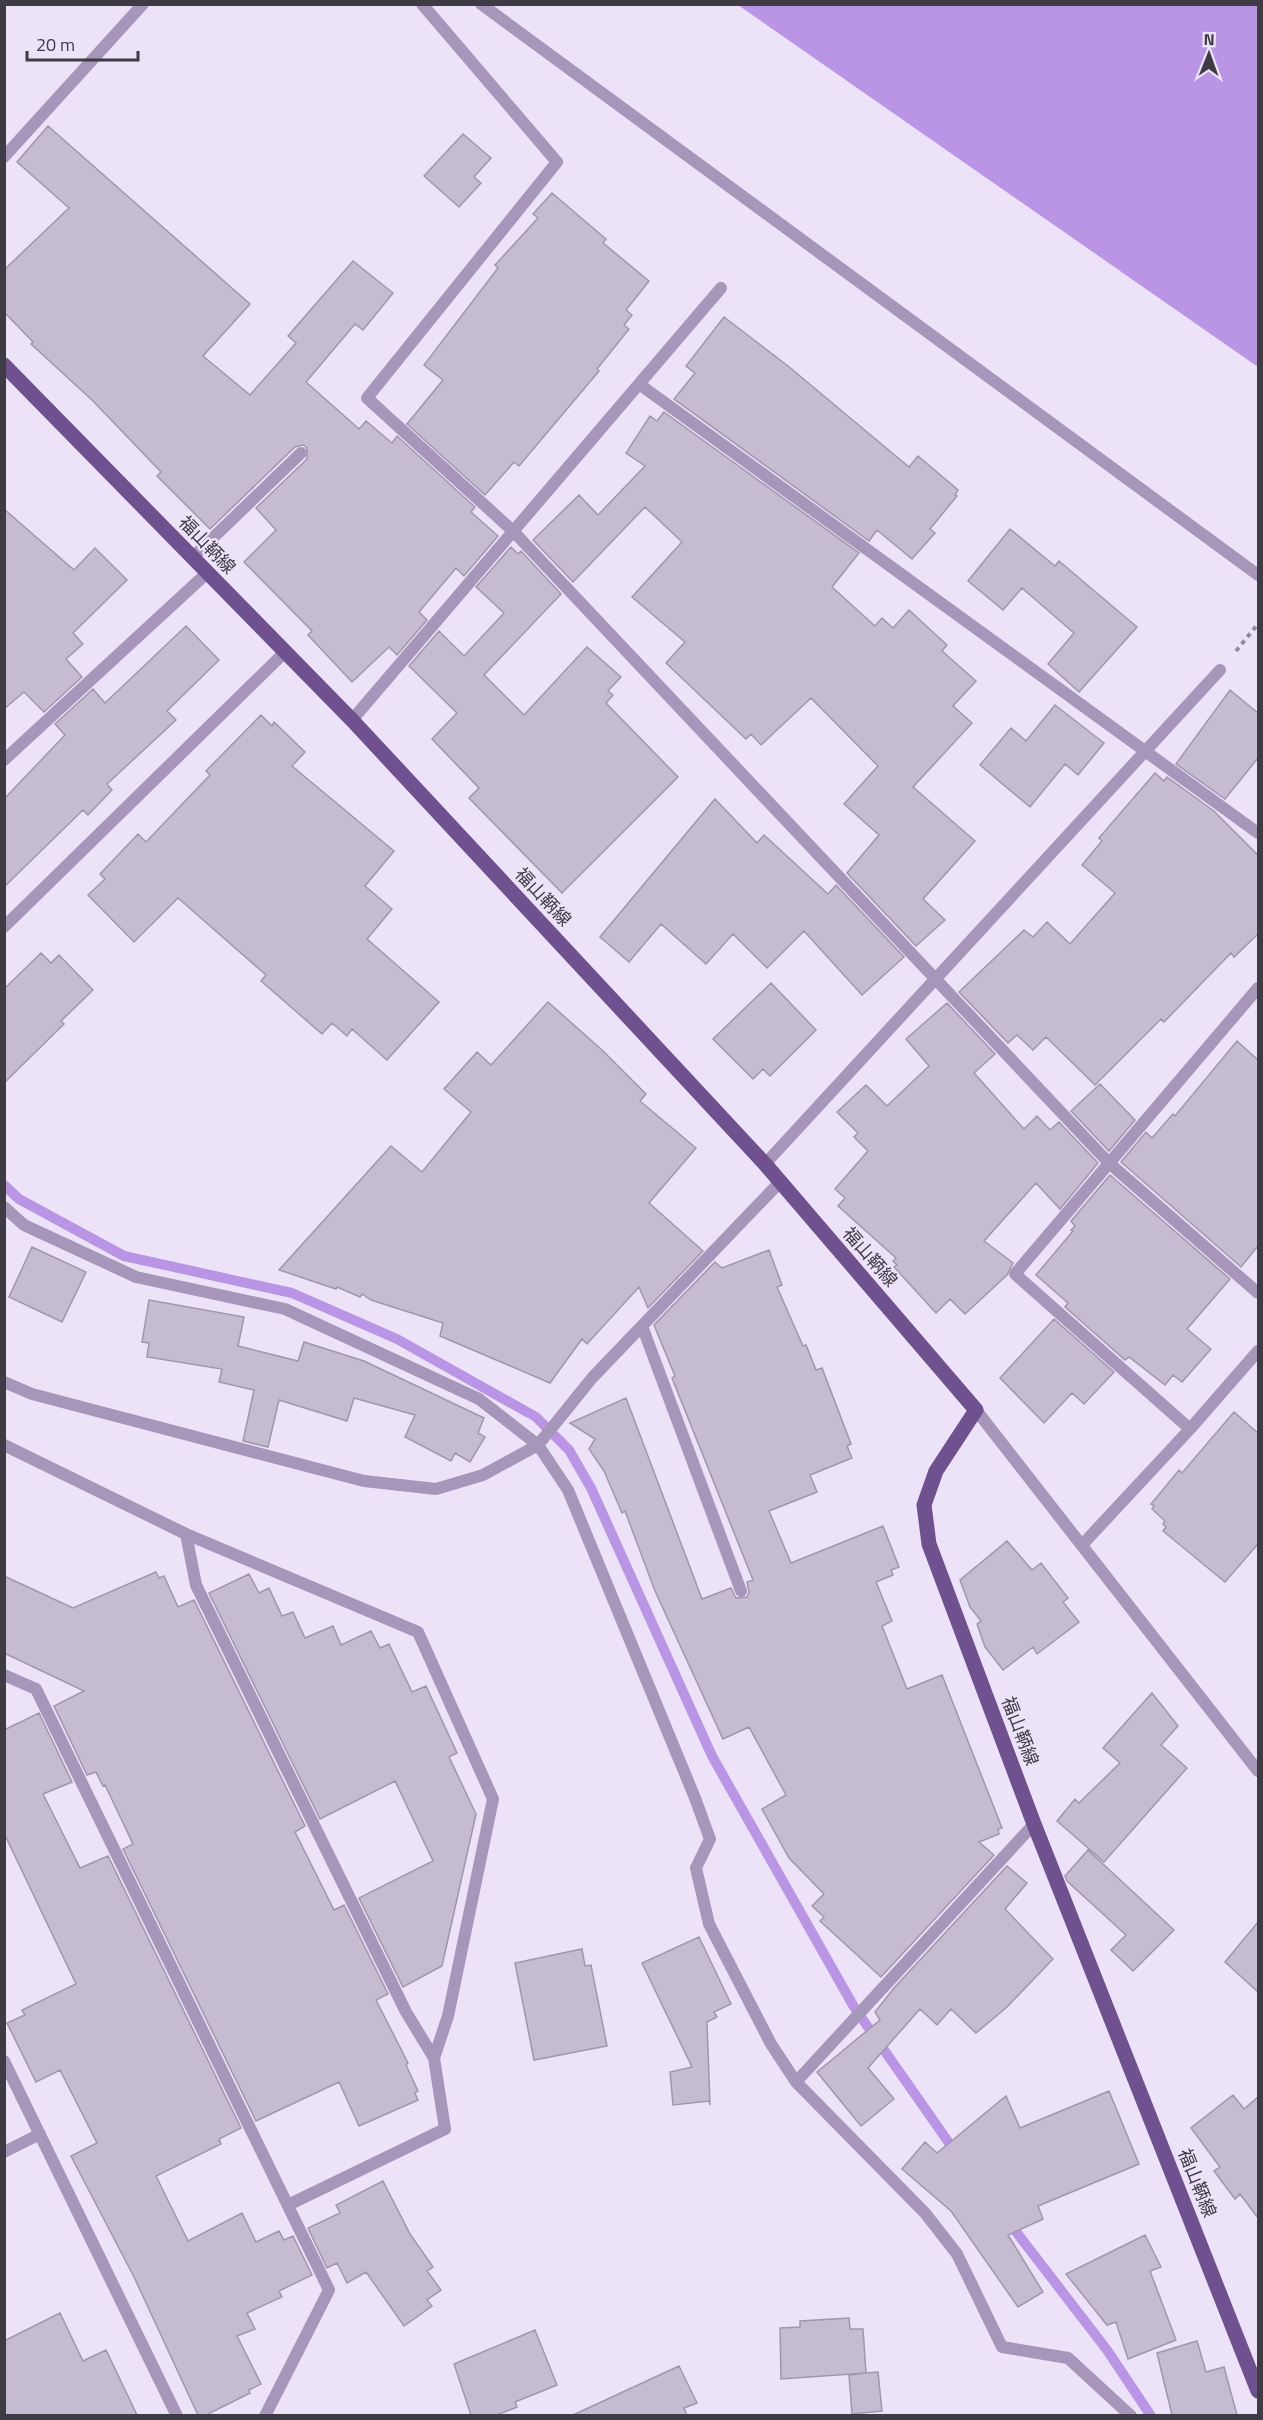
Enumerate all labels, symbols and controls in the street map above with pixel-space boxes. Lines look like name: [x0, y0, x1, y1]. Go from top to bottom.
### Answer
scale bar: [27, 24, 138, 62]
north arrow: [1179, 24, 1239, 84]
text: N: [1204, 27, 1215, 51]
text: 20 m: [36, 31, 75, 58]
street label: 福山鞆線: [173, 509, 242, 580]
street label: 福山鞆線: [509, 861, 578, 932]
street label: 福山鞆線: [837, 1221, 904, 1293]
street label: 福山鞆線: [995, 1692, 1046, 1769]
street label: 福山鞆線: [1171, 2144, 1223, 2221]

